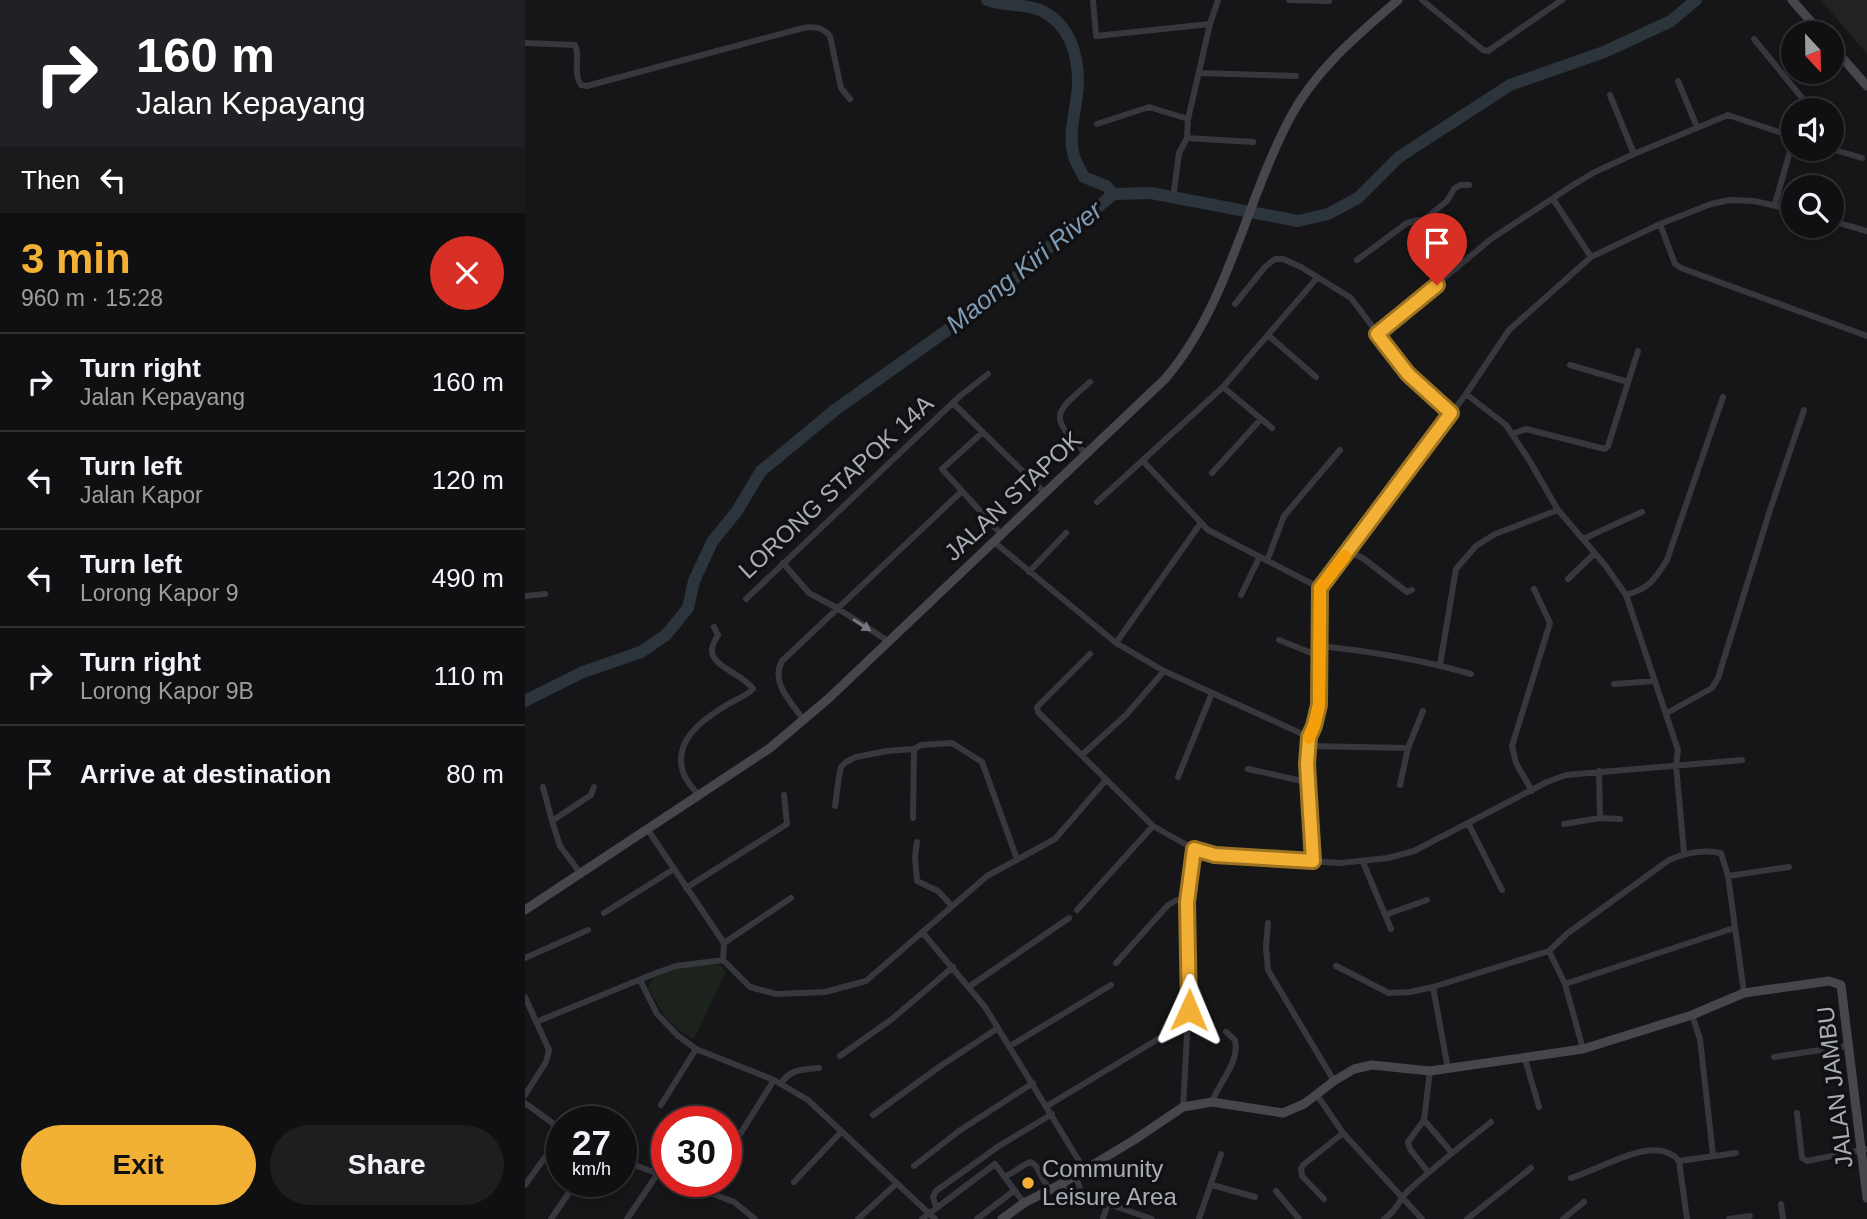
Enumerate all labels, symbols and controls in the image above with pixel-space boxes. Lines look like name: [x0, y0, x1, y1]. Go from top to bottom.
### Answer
north arrow: [1781, 21, 1845, 84]
map controls: [1781, 21, 1844, 238]
icon: right: [21, 28, 112, 119]
text: 160 m: [136, 28, 275, 82]
text: Jalan Kepayang: [136, 85, 366, 121]
button: sound: [1781, 98, 1844, 161]
icon: left: [94, 161, 132, 199]
text: Then: [21, 165, 80, 195]
button: search: [1781, 175, 1844, 238]
water label: Maong Kiri River: [940, 194, 1109, 339]
pin: [1407, 213, 1467, 285]
icon: arrive: [1418, 224, 1456, 262]
text: 3 min: [21, 235, 131, 282]
button: close: [430, 236, 504, 310]
text: 960 m · 15:28: [21, 285, 163, 311]
text: Turn right: [80, 353, 201, 383]
icon: right: [21, 363, 59, 401]
text: 160 m: [432, 367, 504, 397]
text: Jalan Kepayang: [80, 384, 245, 410]
street label: LORONG STAPOK 14A: [733, 390, 938, 584]
street label: JALAN STAPOK: [939, 425, 1087, 566]
text: Turn left: [80, 451, 182, 481]
icon: left: [21, 461, 59, 499]
text: 120 m: [432, 465, 504, 495]
text: Jalan Kapor: [80, 482, 203, 508]
text: Turn left: [80, 549, 182, 579]
icon: left: [21, 559, 59, 597]
text: 490 m: [432, 563, 504, 593]
text: Lorong Kapor 9: [80, 580, 239, 606]
one-way arrow: [853, 618, 871, 632]
text: Turn right: [80, 647, 201, 677]
icon: right: [21, 657, 59, 695]
text: 110 m: [434, 661, 504, 691]
text: Lorong Kapor 9B: [80, 678, 254, 704]
icon: arrive: [21, 755, 59, 793]
text: Arrive at destination: [80, 759, 331, 789]
text: 80 m: [446, 759, 504, 789]
position arrow: [1152, 973, 1226, 1047]
street label: JALAN JAMBU: [1811, 1005, 1858, 1169]
speed limit sign: 30: [651, 1106, 742, 1197]
text: 27: [572, 1123, 611, 1162]
button: Exit: [21, 1125, 256, 1205]
button: Share: [270, 1125, 504, 1205]
place label: Community Leisure Area: [1042, 1155, 1177, 1210]
text: km/h: [572, 1159, 611, 1179]
marker: Community Leisure Area: [1020, 1175, 1036, 1191]

